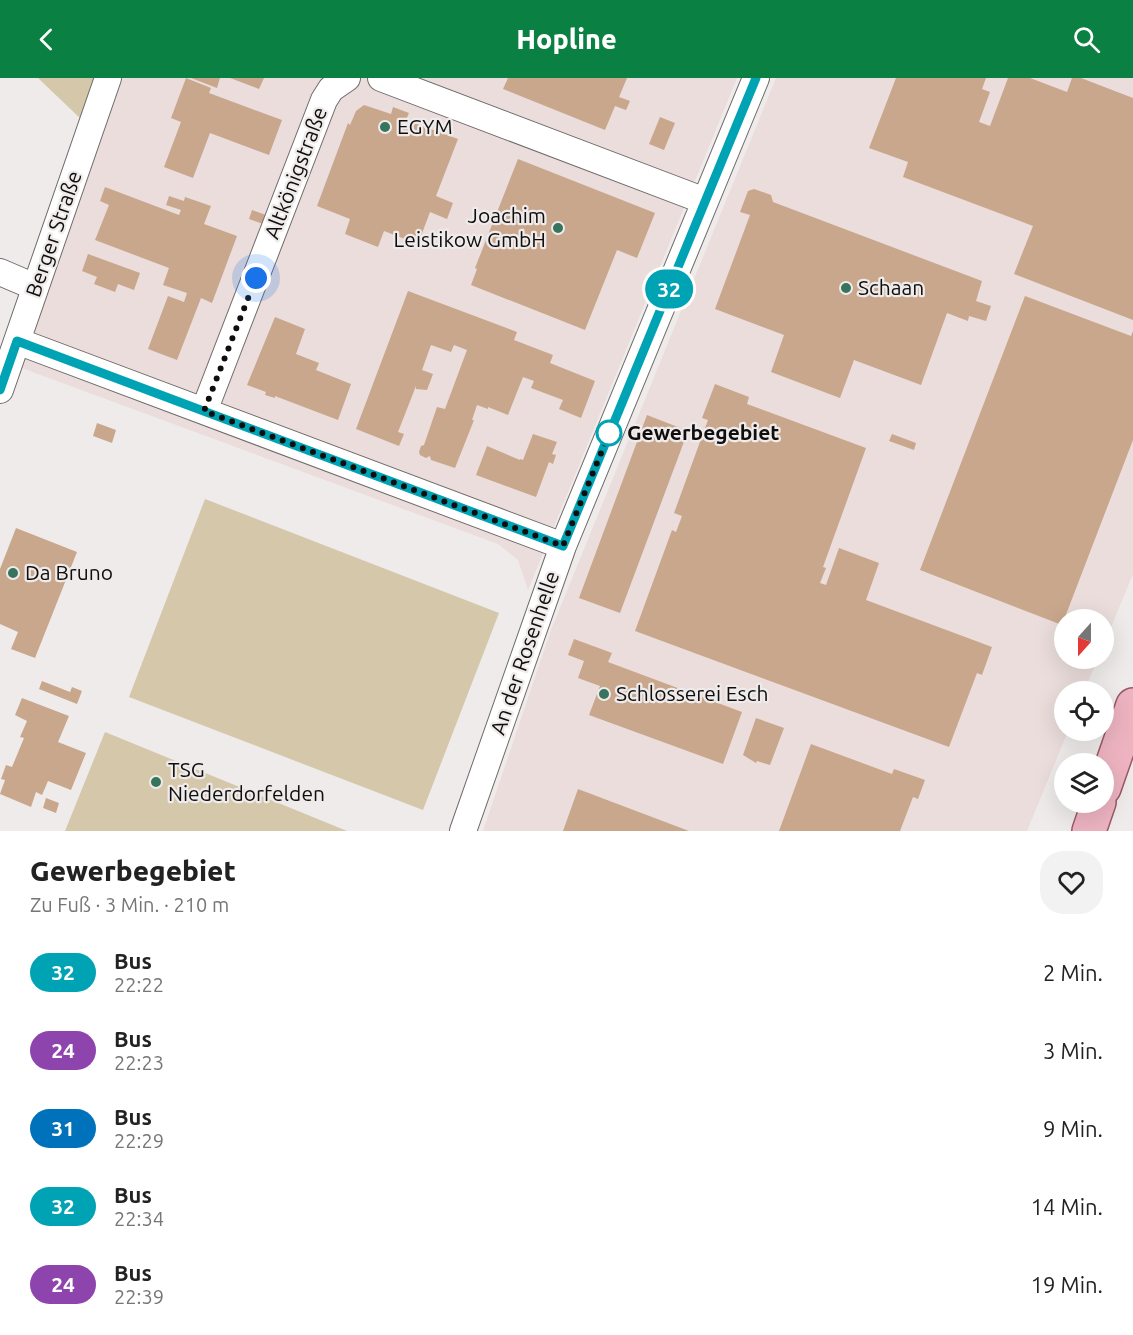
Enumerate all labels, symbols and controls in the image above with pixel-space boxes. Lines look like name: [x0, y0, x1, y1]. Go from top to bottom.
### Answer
icon: back: [30, 23, 63, 56]
icon: search: [1070, 23, 1103, 56]
text: Hopline: [516, 24, 617, 54]
street label: Altkönigstraße: [259, 103, 331, 242]
place label: EGYM: [397, 114, 453, 138]
marker: EGYM: [378, 120, 392, 134]
street label: Berger Straße: [20, 168, 86, 300]
place label: Joachim Leistikow GmbH: [394, 203, 546, 251]
marker: Joachim Leistikow GmbH: [551, 221, 565, 235]
your location: [241, 263, 271, 293]
line badge: 32: [642, 270, 696, 308]
place label: Schaan: [858, 275, 924, 299]
text: 32: [657, 277, 681, 301]
marker: Schaan: [839, 281, 853, 295]
marker: Gewerbegebiet: [596, 420, 622, 446]
place label: Gewerbegebiet: [627, 420, 779, 444]
place label: Da Bruno: [25, 560, 113, 584]
marker: Da Bruno: [6, 566, 20, 580]
street label: An der Rosenhelle: [485, 568, 563, 738]
north arrow: [1054, 609, 1114, 669]
map controls: [1054, 609, 1114, 813]
place label: Schlosserei Esch: [616, 681, 768, 705]
button: locate: [1054, 681, 1114, 741]
marker: Schlosserei Esch: [597, 687, 611, 701]
button: layers: [1054, 753, 1114, 813]
place label: TSG Niederdorfelden: [168, 757, 325, 805]
marker: TSG Niederdorfelden: [149, 775, 163, 789]
button: heart: [1040, 851, 1103, 914]
text: Gewerbegebiet: [30, 855, 236, 886]
text: Zu Fuß · 3 Min. · 210 m: [30, 893, 229, 916]
text: Bus: [114, 948, 152, 973]
text: 32: [51, 960, 75, 984]
text: 2 Min.: [1043, 960, 1103, 985]
text: 22:22: [114, 973, 164, 996]
text: Bus: [114, 1026, 152, 1051]
text: 24: [51, 1038, 75, 1062]
text: 3 Min.: [1043, 1038, 1103, 1063]
text: 22:23: [114, 1051, 164, 1074]
text: Bus: [114, 1104, 152, 1129]
text: 31: [51, 1116, 75, 1140]
text: 9 Min.: [1043, 1116, 1103, 1141]
text: 22:29: [114, 1129, 164, 1152]
text: Bus: [114, 1182, 152, 1207]
text: 32: [51, 1194, 75, 1218]
text: 14 Min.: [1031, 1194, 1103, 1219]
text: 22:34: [114, 1207, 164, 1230]
text: Bus: [114, 1260, 152, 1285]
text: 24: [51, 1272, 75, 1296]
text: 19 Min.: [1031, 1272, 1103, 1297]
text: 22:39: [114, 1285, 164, 1308]

